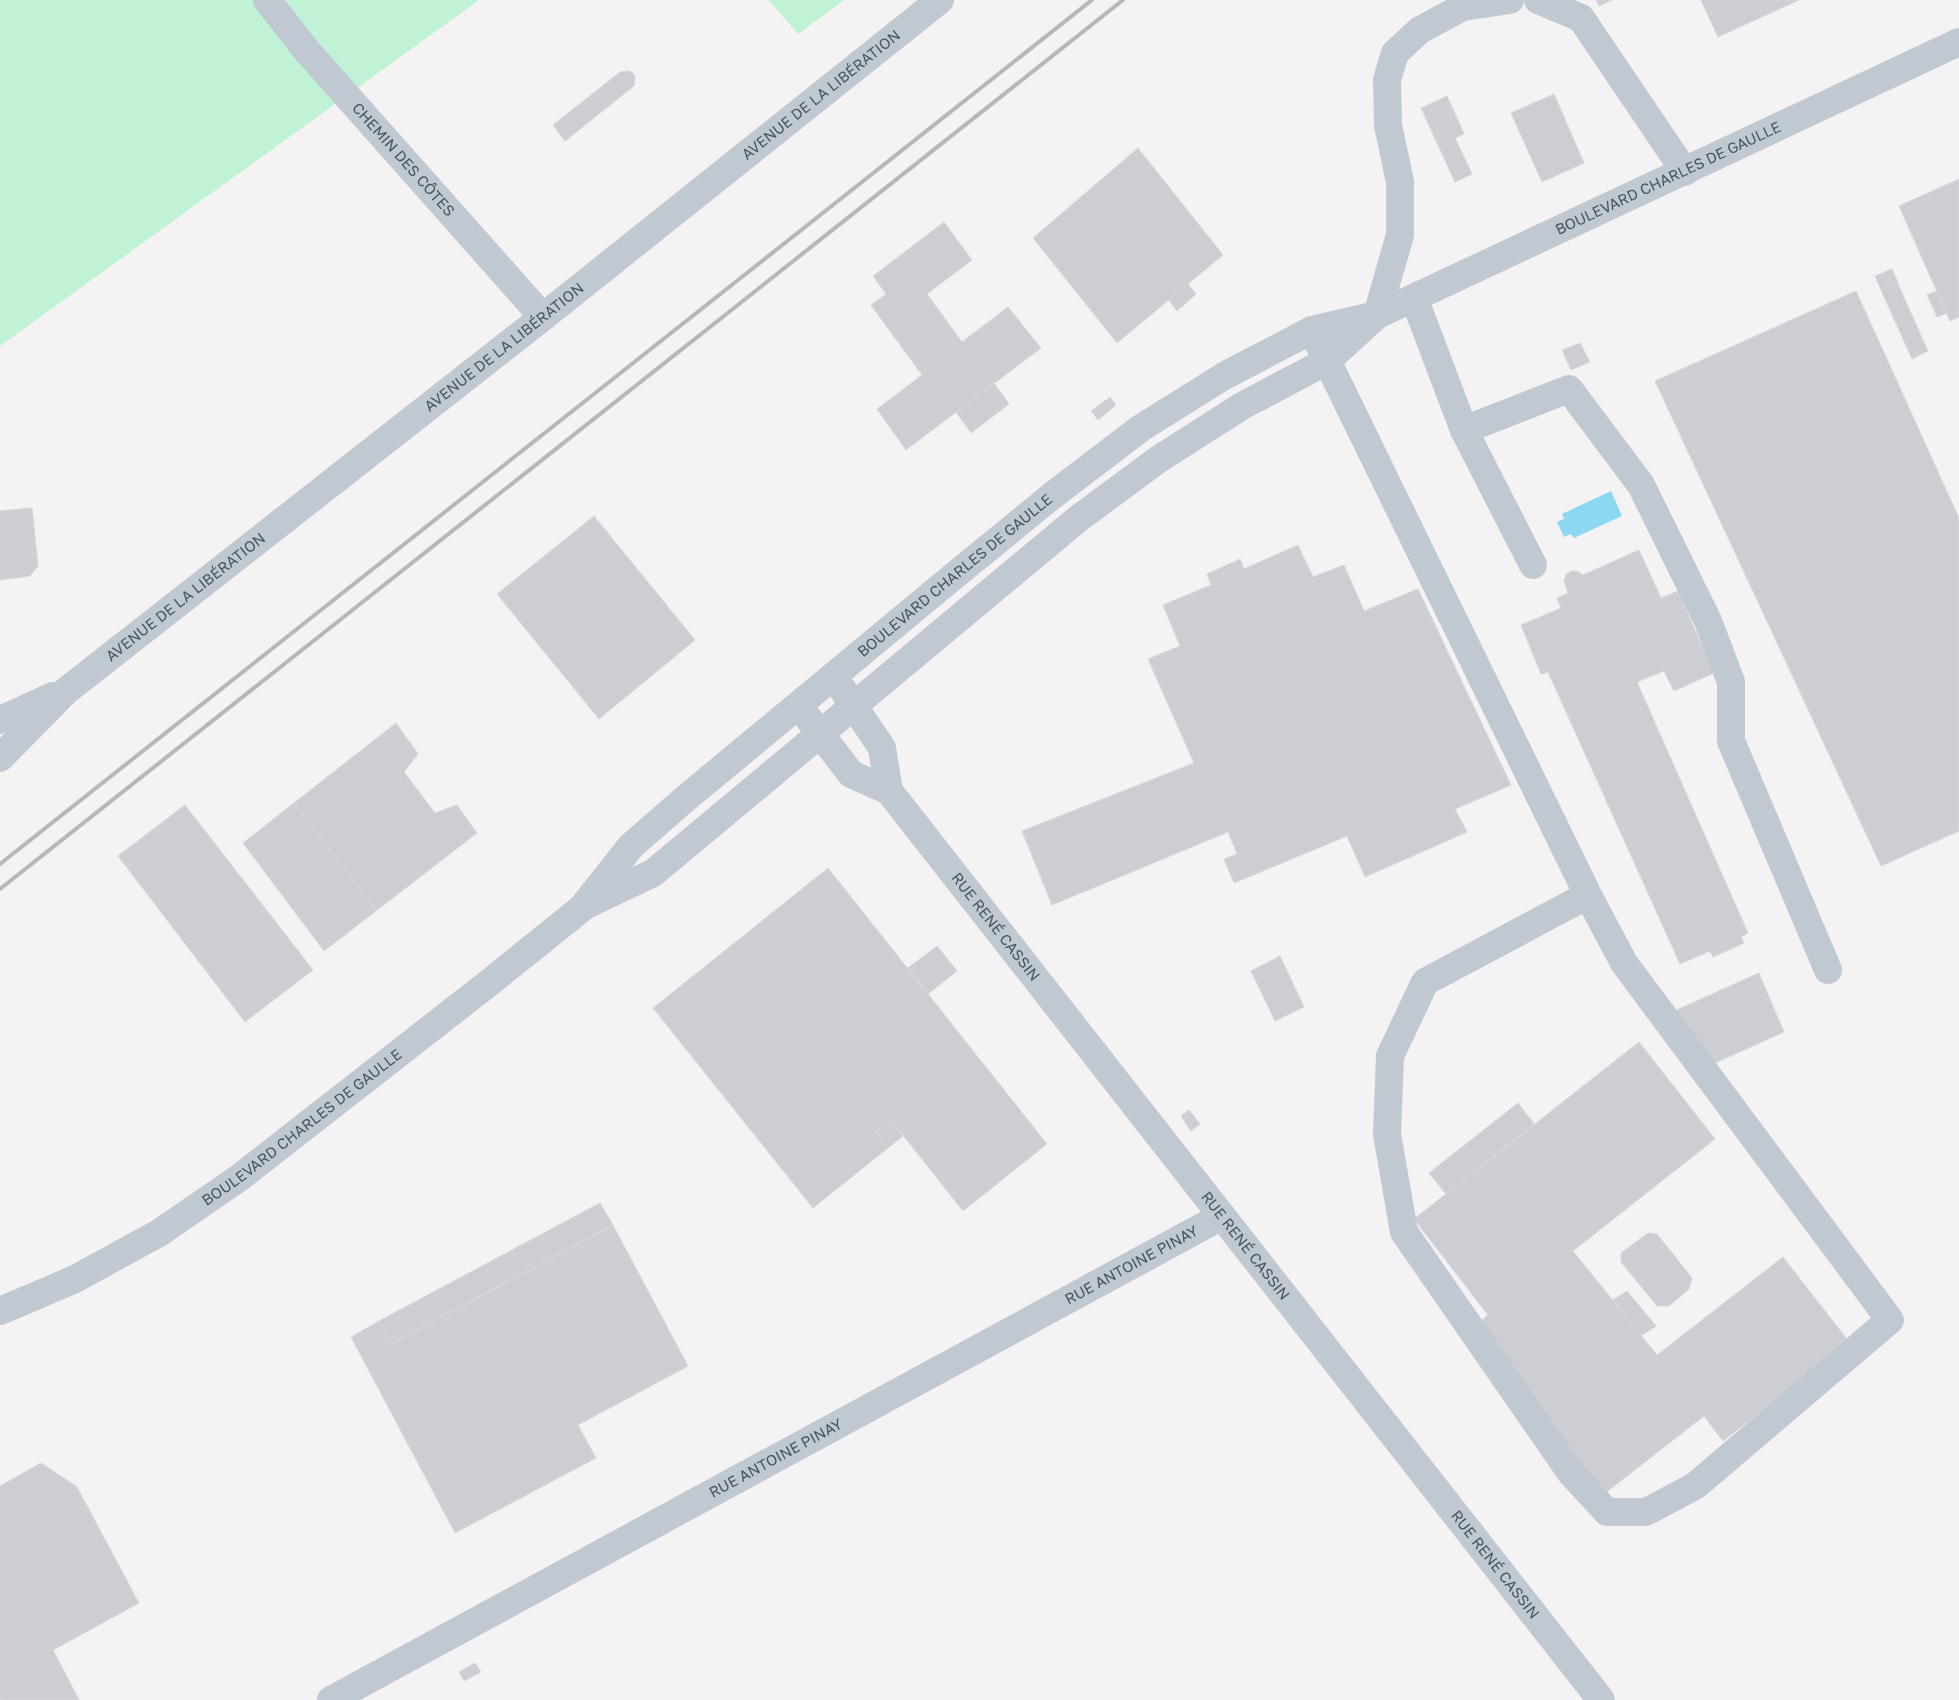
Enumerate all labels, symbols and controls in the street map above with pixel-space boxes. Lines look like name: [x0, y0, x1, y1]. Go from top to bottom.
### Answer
street label: AVENUE DE LA LIBÉRATION: [738, 26, 903, 163]
street label: CHEMIN DES CÔTES: [349, 98, 459, 219]
street label: BOULEVARD CHARLES DE GAULLE: [1552, 117, 1783, 238]
street label: AVENUE DE LA LIBÉRATION: [420, 278, 587, 415]
street label: BOULEVARD CHARLES DE GAULLE: [853, 489, 1055, 660]
street label: AVENUE DE LA LIBÉRATION: [102, 528, 268, 664]
street label: RUE RENÉ CASSIN: [948, 869, 1044, 984]
street label: BOULEVARD CHARLES DE GAULLE: [198, 1045, 405, 1209]
street label: RUE RENÉ CASSIN: [1198, 1187, 1294, 1303]
street label: RUE ANTOINE PINAY: [1061, 1221, 1201, 1308]
street label: RUE ANTOINE PINAY: [706, 1414, 845, 1501]
street label: RUE RENÉ CASSIN: [1448, 1506, 1544, 1622]

